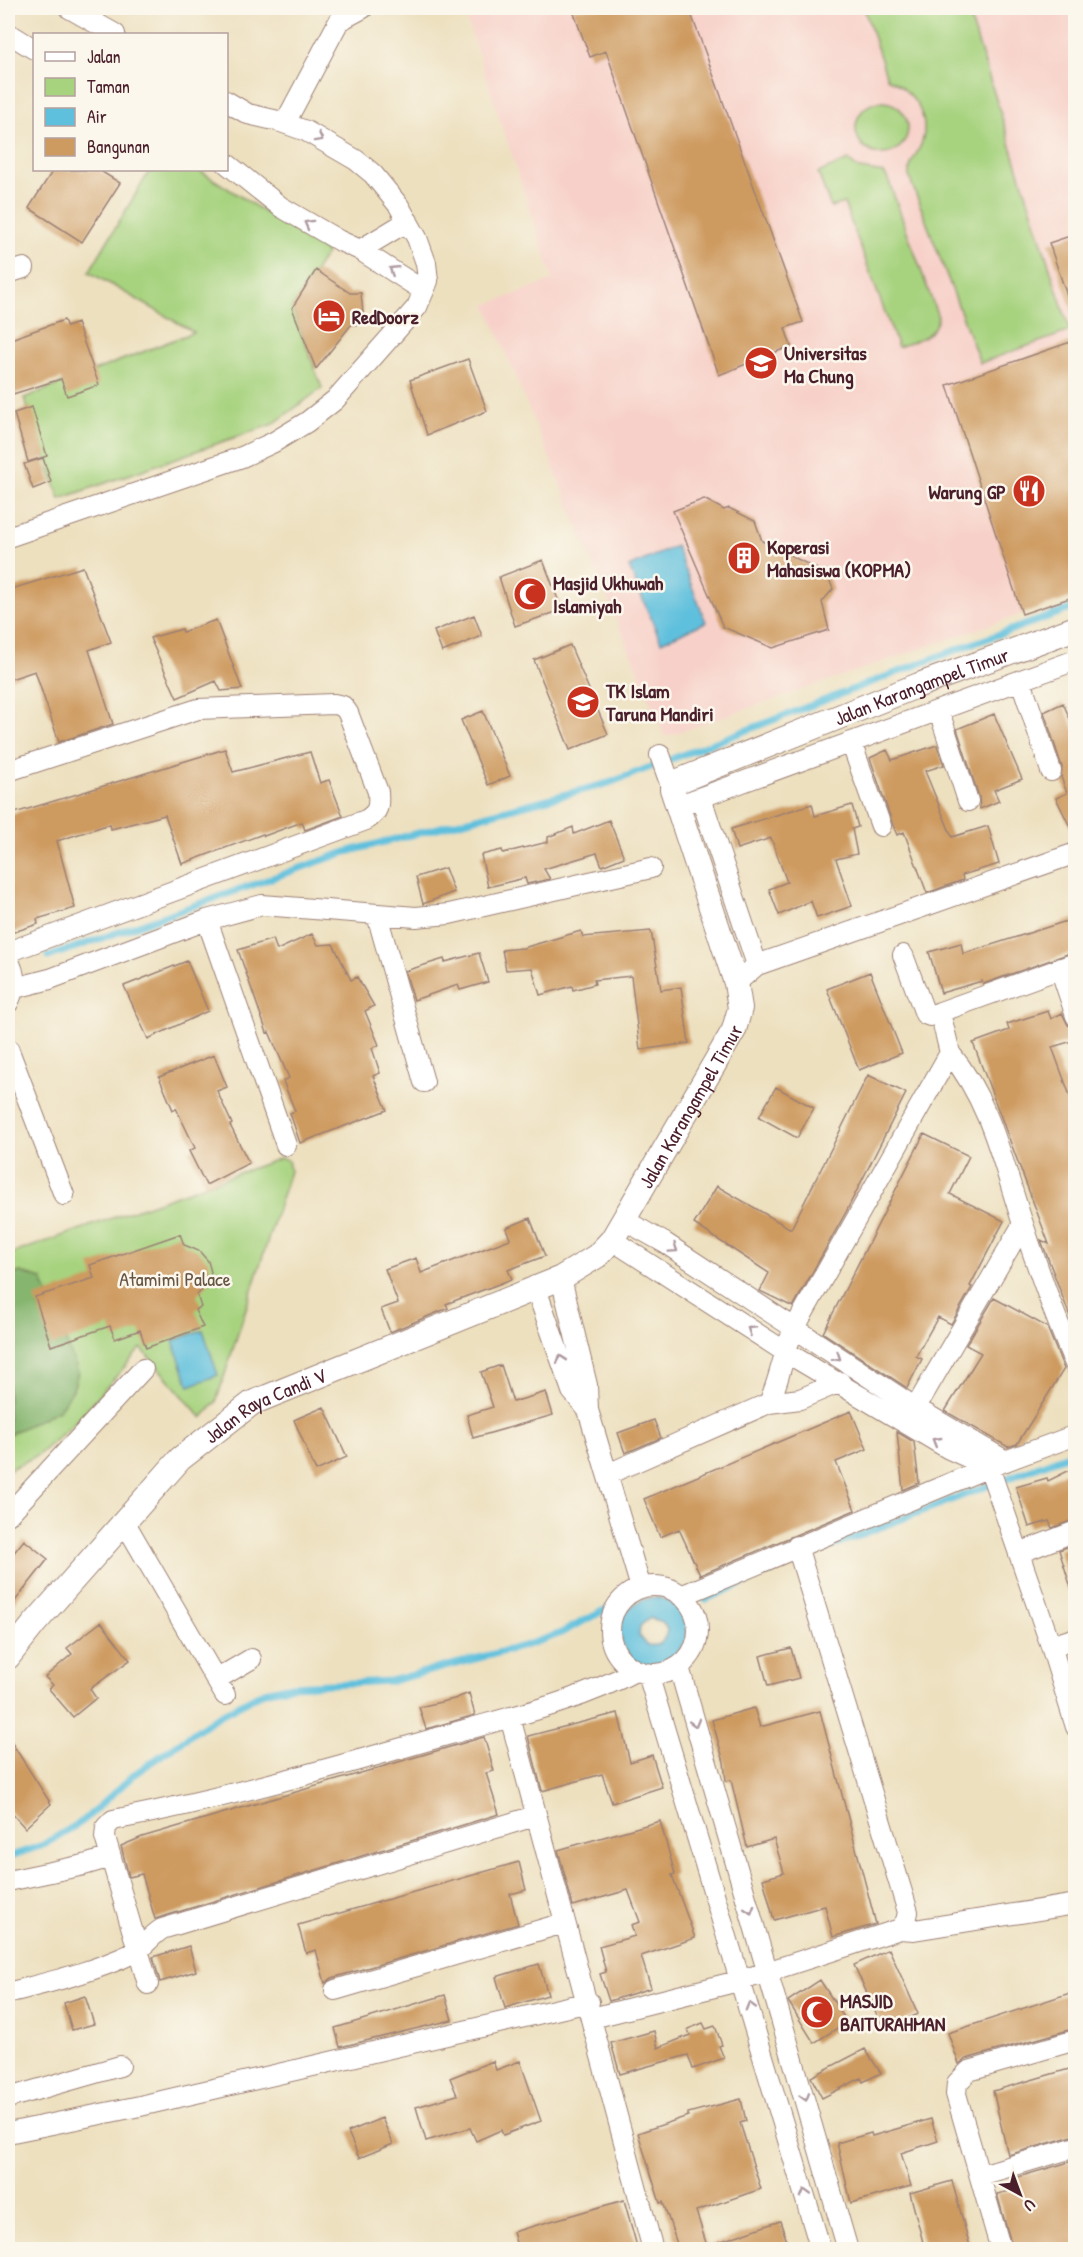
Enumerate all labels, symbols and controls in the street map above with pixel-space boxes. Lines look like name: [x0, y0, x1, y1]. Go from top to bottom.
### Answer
legend: [33, 33, 228, 171]
text: Jalan: [87, 44, 121, 69]
text: Taman: [87, 74, 130, 99]
text: Air: [87, 104, 107, 129]
one-way arrow: [313, 131, 323, 142]
text: Bangunan: [87, 134, 150, 159]
one-way arrow: [304, 220, 314, 231]
one-way arrow: [388, 266, 399, 277]
hotel icon: RedDoorz: [311, 298, 347, 334]
place label: RedDoorz: [352, 303, 419, 330]
place label: Universitas Ma Chung: [784, 339, 867, 390]
school or university icon: Universitas Ma Chung: [743, 345, 779, 381]
restaurant icon: Warung GP: [1011, 473, 1047, 509]
place label: Warung GP: [928, 478, 1006, 506]
place label: Koperasi Mahasiswa (KOPMA): [767, 533, 911, 583]
building icon: Koperasi Mahasiswa (KOPMA): [726, 540, 762, 576]
place label: Masjid Ukhuwah Islamiyah: [553, 569, 664, 620]
mosque icon: Masjid Ukhuwah Islamiyah: [512, 576, 548, 612]
street label: Jalan Karangampel Timur: [830, 640, 1013, 731]
place label: TK Islam Taruna Mandiri: [605, 677, 714, 727]
school or university icon: TK Islam Taruna Mandiri: [565, 684, 601, 720]
street label: Jalan Karangampel Timur: [632, 1022, 748, 1193]
one-way arrow: [668, 1242, 679, 1253]
park label: Atamimi Palace: [119, 1265, 231, 1292]
one-way arrow: [747, 1325, 757, 1337]
one-way arrow: [830, 1350, 841, 1361]
one-way arrow: [556, 1354, 569, 1365]
street label: Jalan Raya Candi V: [198, 1361, 330, 1449]
one-way arrow: [932, 1437, 942, 1449]
one-way arrow: [688, 1717, 700, 1728]
one-way arrow: [743, 1904, 755, 1915]
place label: MASJID BAITURAHMAN: [840, 1987, 946, 2037]
mosque icon: MASJID BAITURAHMAN: [799, 1994, 835, 2030]
one-way arrow: [745, 2001, 757, 2012]
one-way arrow: [797, 2092, 810, 2102]
north arrow: [990, 2164, 1050, 2224]
one-way arrow: [800, 2188, 812, 2199]
text: U: [1019, 2194, 1040, 2217]

